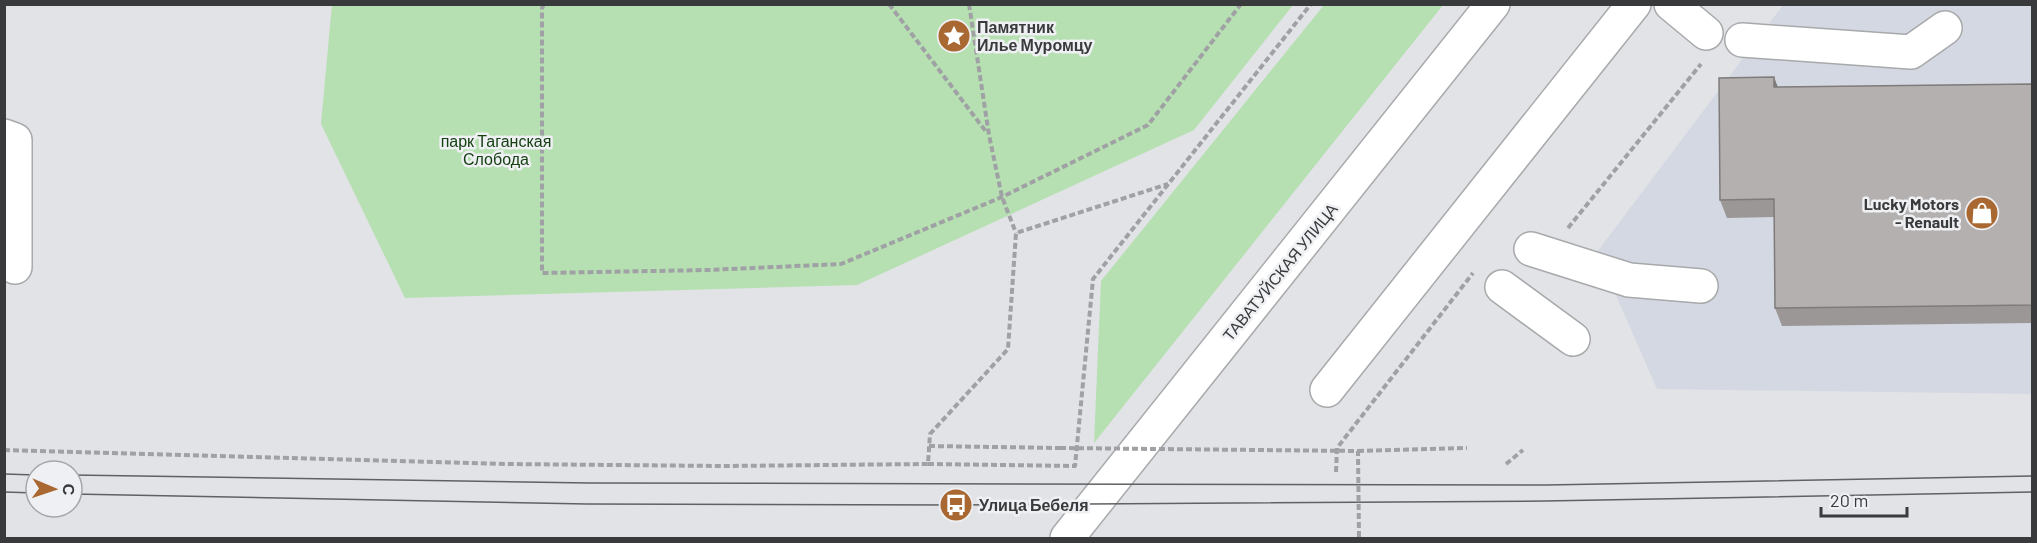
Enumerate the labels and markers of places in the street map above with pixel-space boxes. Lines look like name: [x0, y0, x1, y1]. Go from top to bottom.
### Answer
place label: Памятник Илье Муромцу: [977, 17, 1093, 54]
place icon: Памятник Илье Муромцу: [936, 18, 972, 54]
place label: Lucky Motors - Renault: [1864, 194, 1959, 231]
shop icon: Lucky Motors - Renault: [1964, 195, 2000, 231]
bus stop icon: Улица Бебеля: [938, 487, 974, 523]
place label: Улица Бебеля: [979, 495, 1089, 514]

